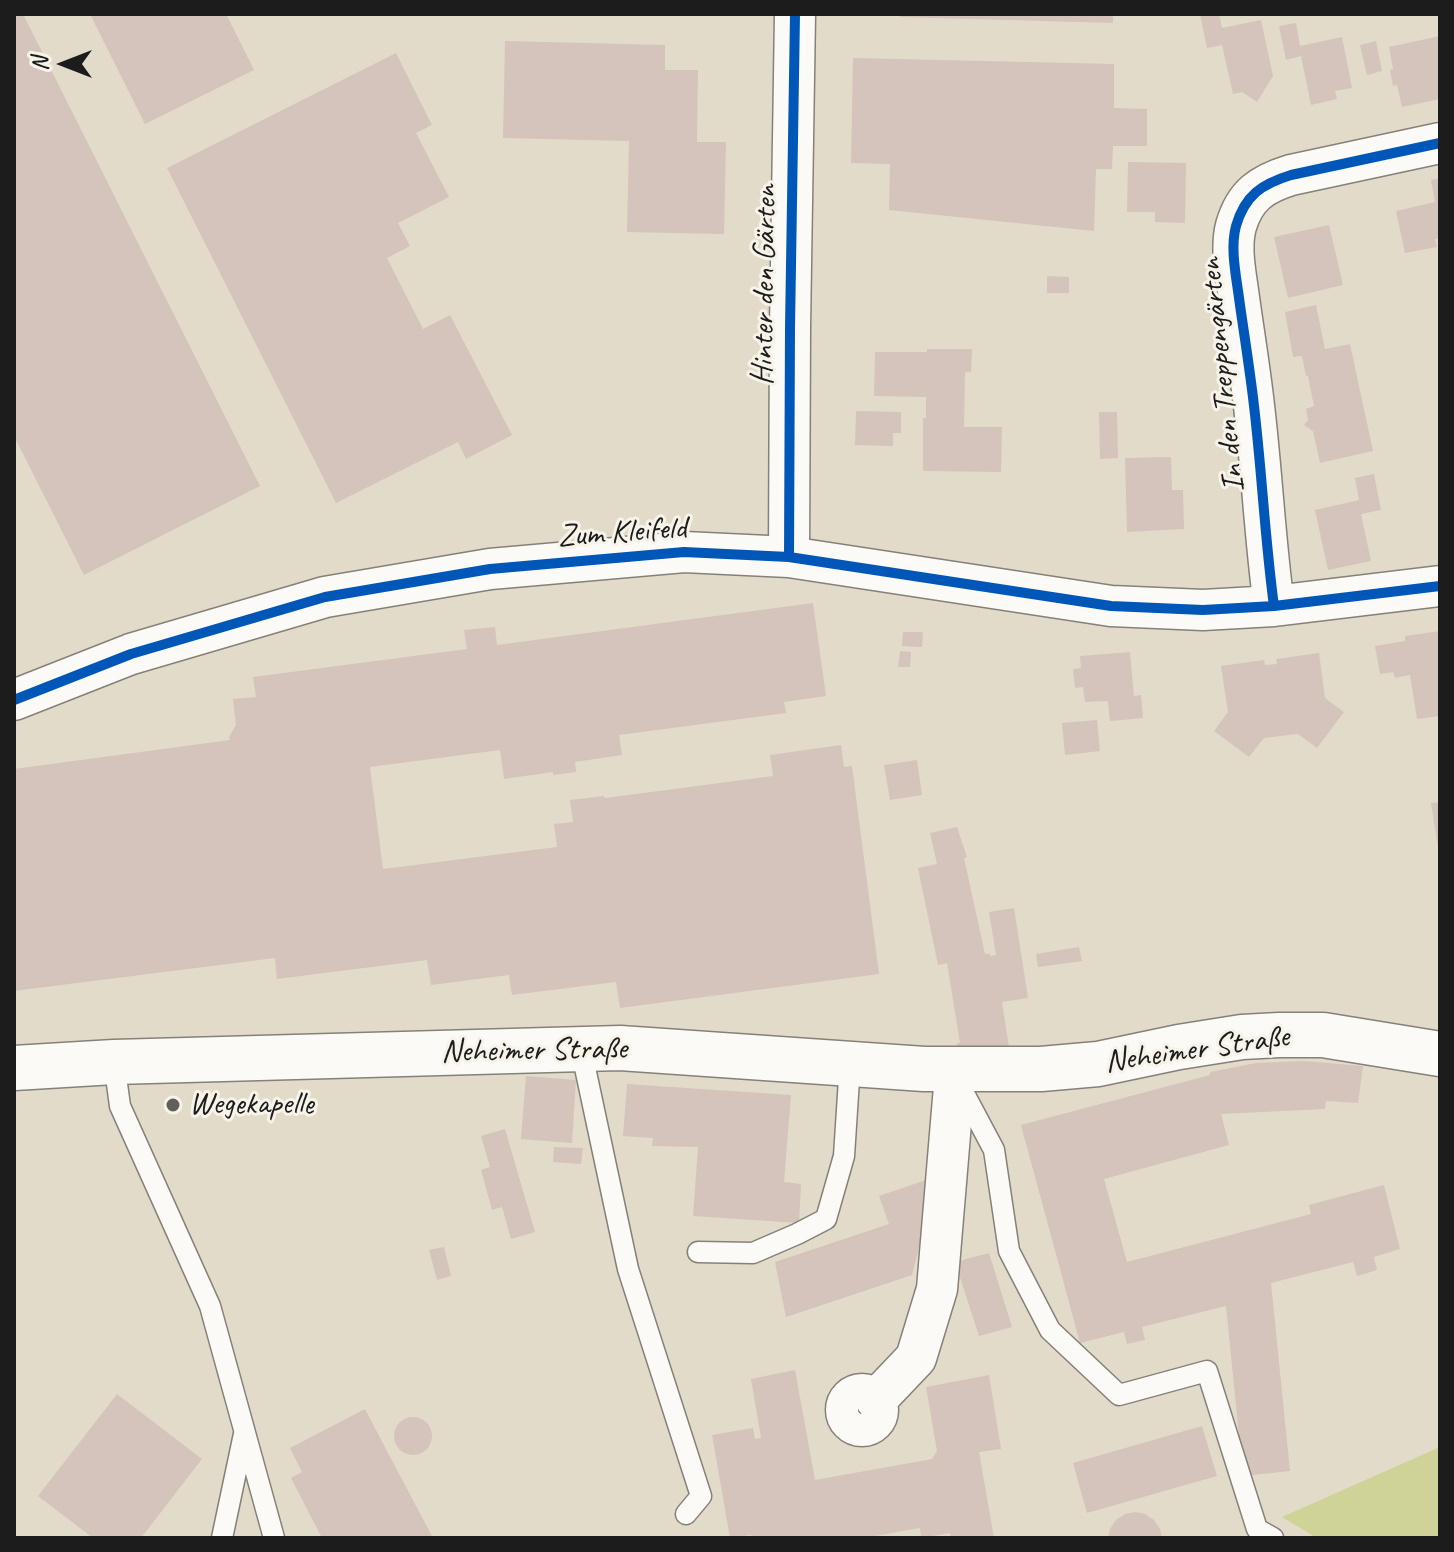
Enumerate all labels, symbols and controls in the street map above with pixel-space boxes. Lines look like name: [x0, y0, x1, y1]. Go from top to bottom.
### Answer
north arrow: [24, 24, 104, 104]
text: N: [26, 57, 54, 71]
street label: Hinter den Gärten: [744, 184, 786, 386]
street label: In den Treppengärten: [1192, 256, 1254, 494]
street label: Zum Kleifeld: [556, 509, 688, 557]
street label: Neheimer Straße: [1102, 1018, 1292, 1082]
street label: Neheimer Straße: [441, 1030, 627, 1072]
place label: Wegekapelle: [189, 1086, 313, 1124]
marker: Wegekapelle: [164, 1096, 182, 1114]

